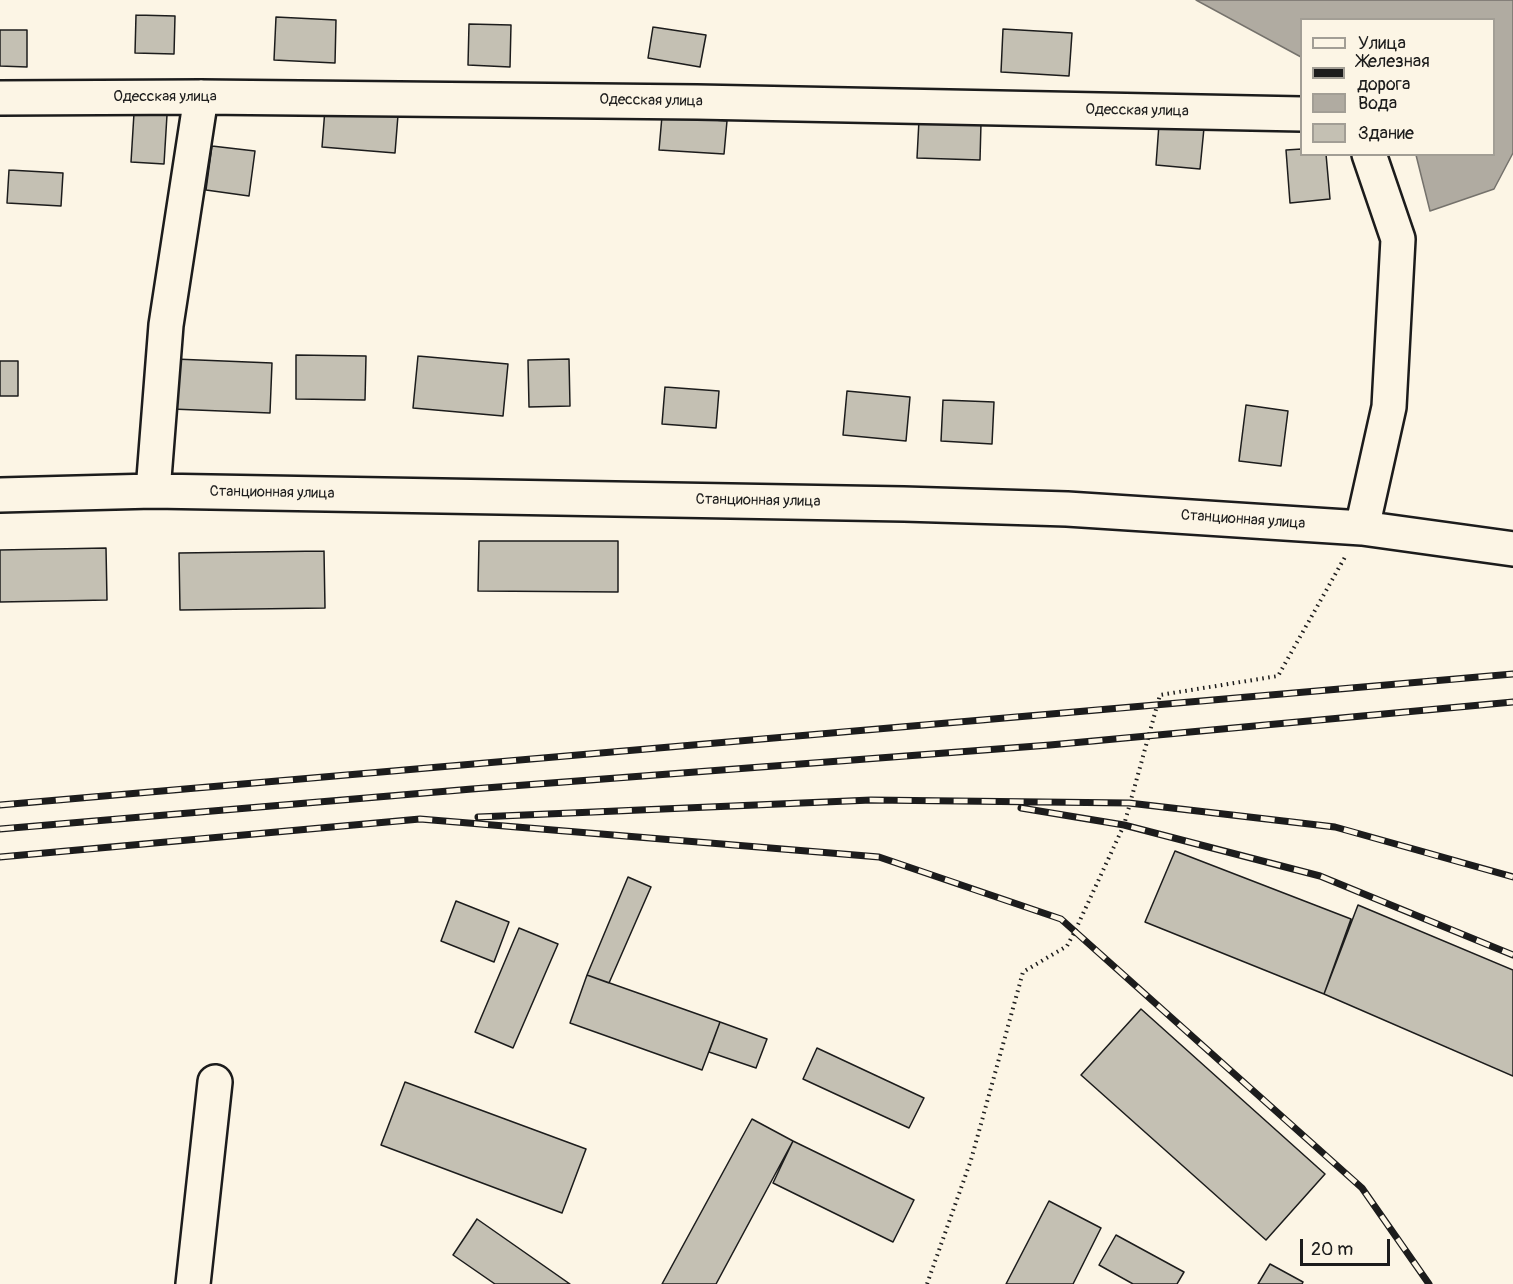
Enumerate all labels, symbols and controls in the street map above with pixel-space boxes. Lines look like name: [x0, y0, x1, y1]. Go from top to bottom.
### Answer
legend: [1300, 18, 1495, 156]
text: Улица: [1358, 32, 1406, 55]
text: Железная дорога: [1357, 50, 1430, 96]
street label: Одесская улица: [113, 88, 217, 106]
street label: Одесская улица: [599, 91, 703, 111]
text: Вода: [1358, 92, 1397, 115]
street label: Одесская улица: [1085, 101, 1189, 121]
text: Здание: [1358, 122, 1414, 145]
street label: Станционная улица: [209, 483, 335, 503]
street label: Станционная улица: [695, 491, 821, 511]
street label: Станционная улица: [1180, 507, 1306, 533]
scale bar: [1303, 1227, 1393, 1265]
text: 20 m: [1311, 1238, 1353, 1261]

